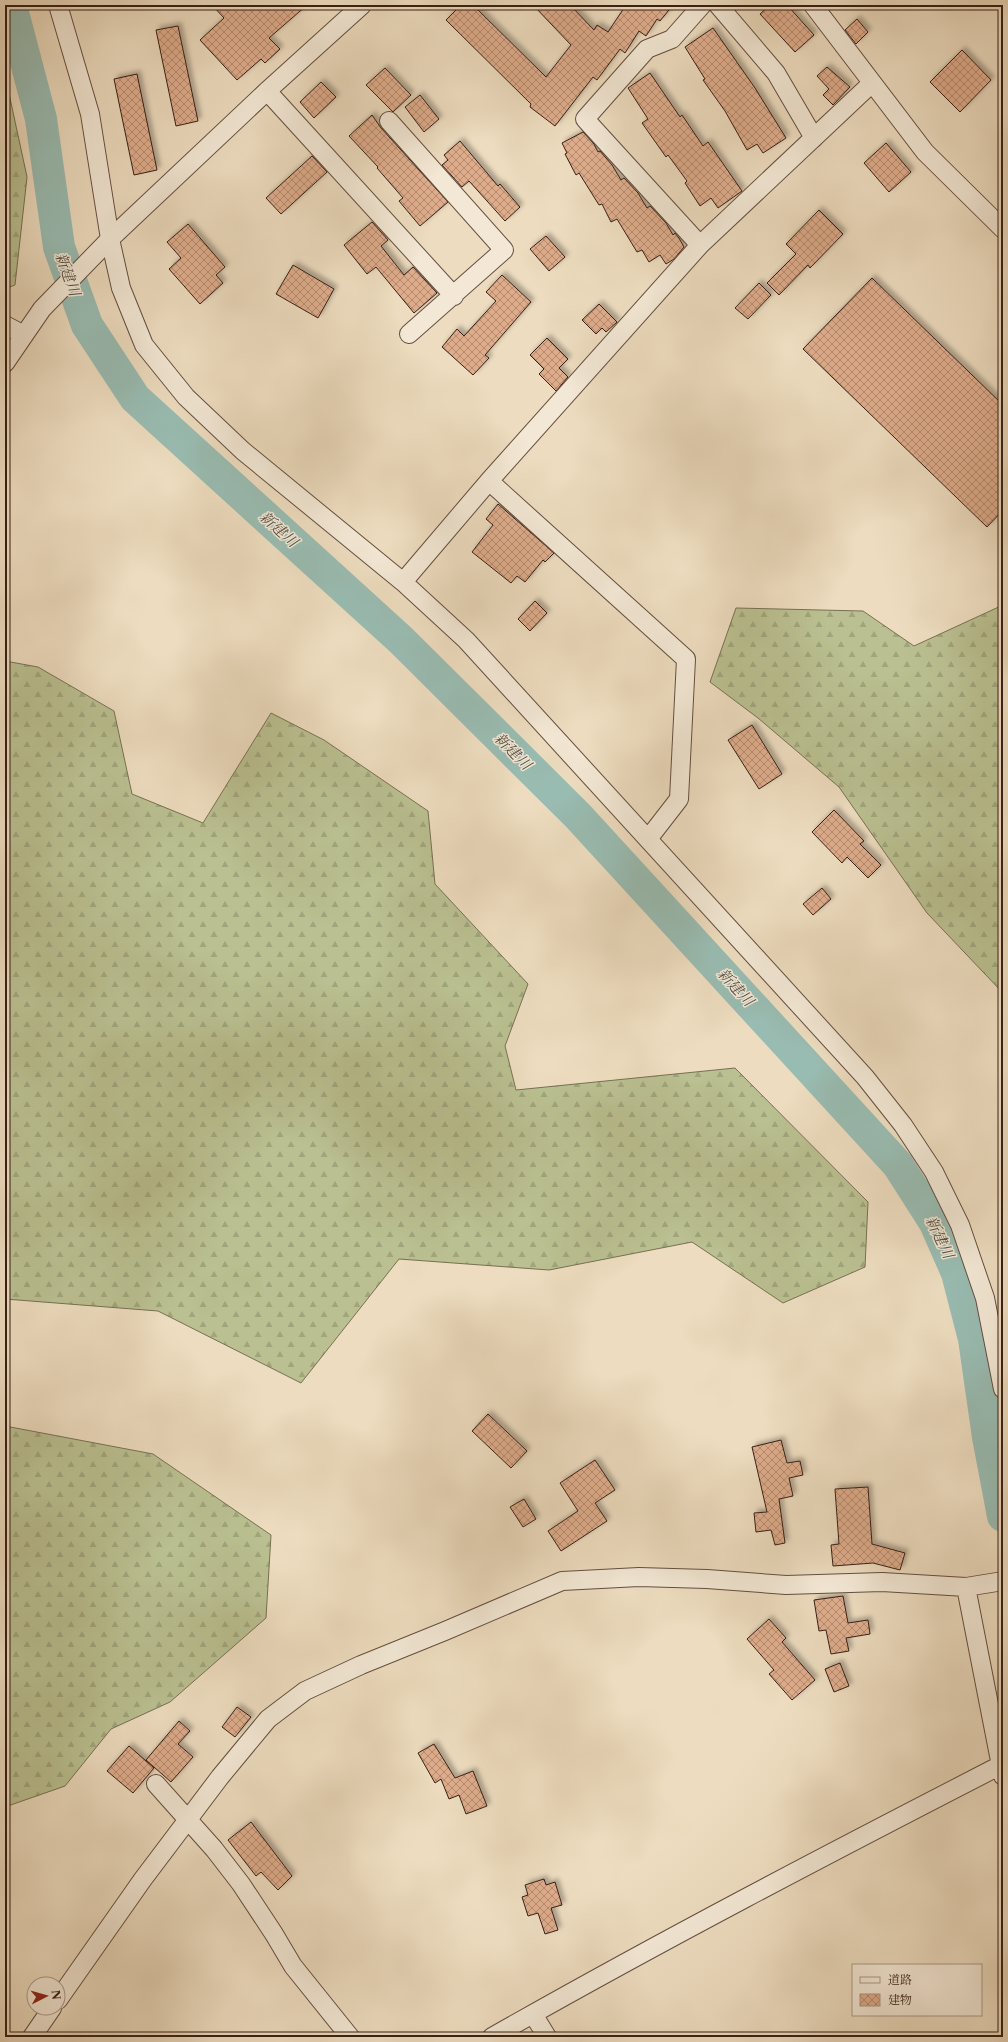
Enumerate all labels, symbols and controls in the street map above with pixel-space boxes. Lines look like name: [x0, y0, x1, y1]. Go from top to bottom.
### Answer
water label: 新建川: [51, 250, 85, 300]
water label: 新建川: [256, 507, 304, 552]
water label: 新建川: [490, 728, 537, 775]
water label: 新建川: [714, 964, 760, 1011]
water label: 新建川: [922, 1213, 959, 1263]
legend: [852, 1964, 982, 2016]
text: 道路: [888, 1972, 912, 1987]
north arrow: [26, 1976, 66, 2016]
text: N: [48, 1989, 63, 2001]
text: 建物: [888, 1992, 912, 2007]

